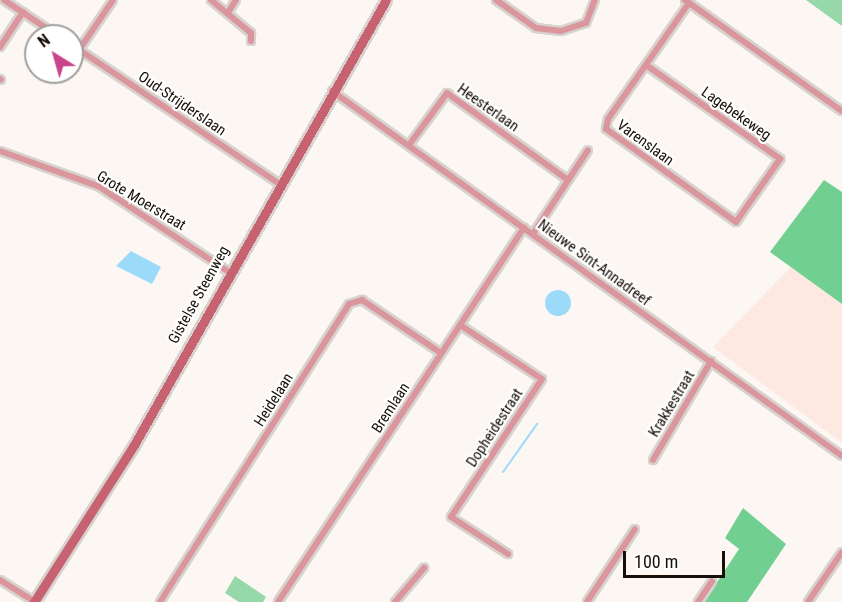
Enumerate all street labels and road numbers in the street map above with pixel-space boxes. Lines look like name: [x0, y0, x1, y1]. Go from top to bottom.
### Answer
street label: Oud-Strijderslaan: [135, 68, 229, 140]
street label: Heesterlaan: [454, 80, 522, 136]
street label: Lagebekeweg: [698, 83, 774, 145]
street label: Varenslaan: [613, 116, 677, 170]
street label: Grote Moerstraat: [93, 167, 189, 235]
street label: Nieuwe Sint-Annadreef: [534, 216, 654, 310]
street label: Gistelse Steenweg: [165, 243, 233, 347]
street label: Krakkestraat: [645, 367, 699, 441]
street label: Heidelaan: [251, 370, 297, 430]
street label: Bremlaan: [368, 380, 414, 436]
street label: Dopheidestraat: [463, 385, 527, 471]

